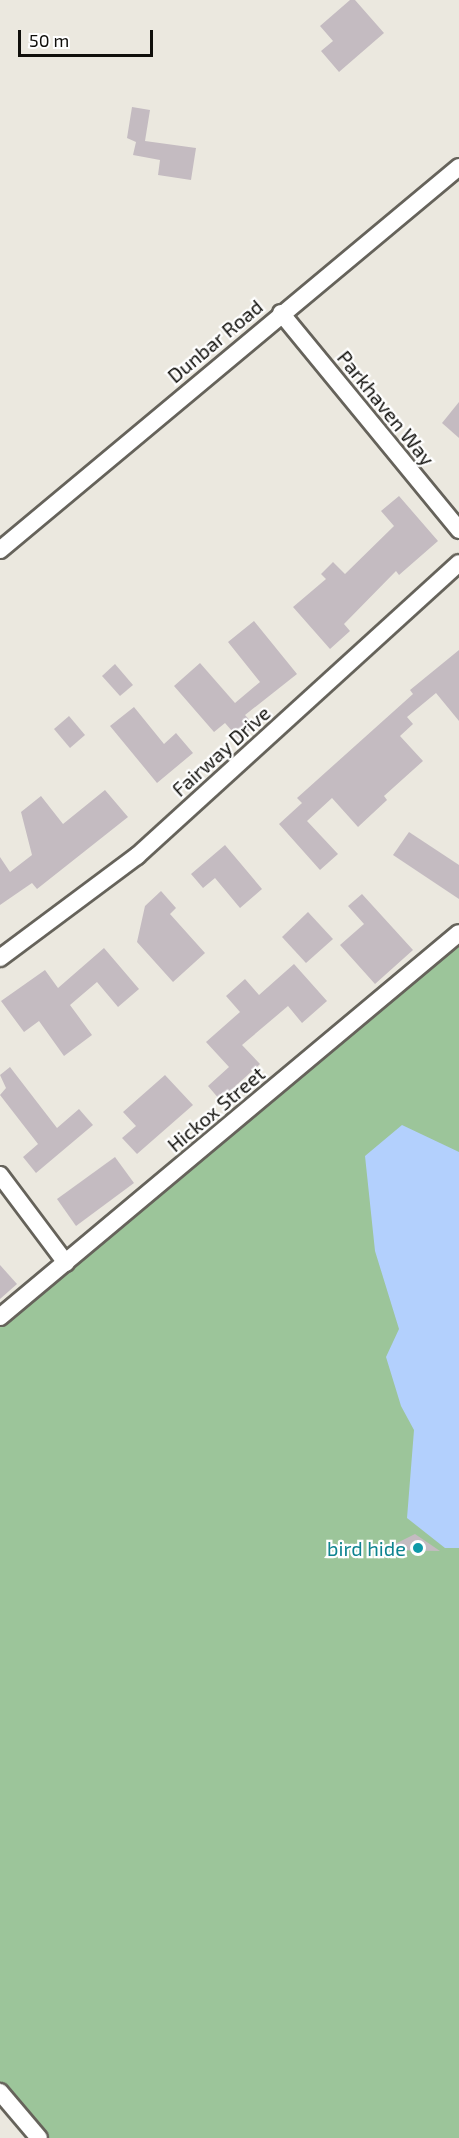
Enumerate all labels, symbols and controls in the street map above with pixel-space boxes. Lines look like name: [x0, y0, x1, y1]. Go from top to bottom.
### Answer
scale bar: [21, 18, 156, 56]
text: 50 m: [29, 29, 69, 51]
street label: Dunbar Road: [162, 294, 268, 388]
street label: Parkhaven Way: [332, 346, 440, 470]
street label: Fairway Drive: [167, 701, 275, 801]
street label: Hickox Street: [162, 1061, 270, 1157]
place label: bird hide: [327, 1536, 406, 1560]
marker: bird hide: [411, 1541, 425, 1555]

